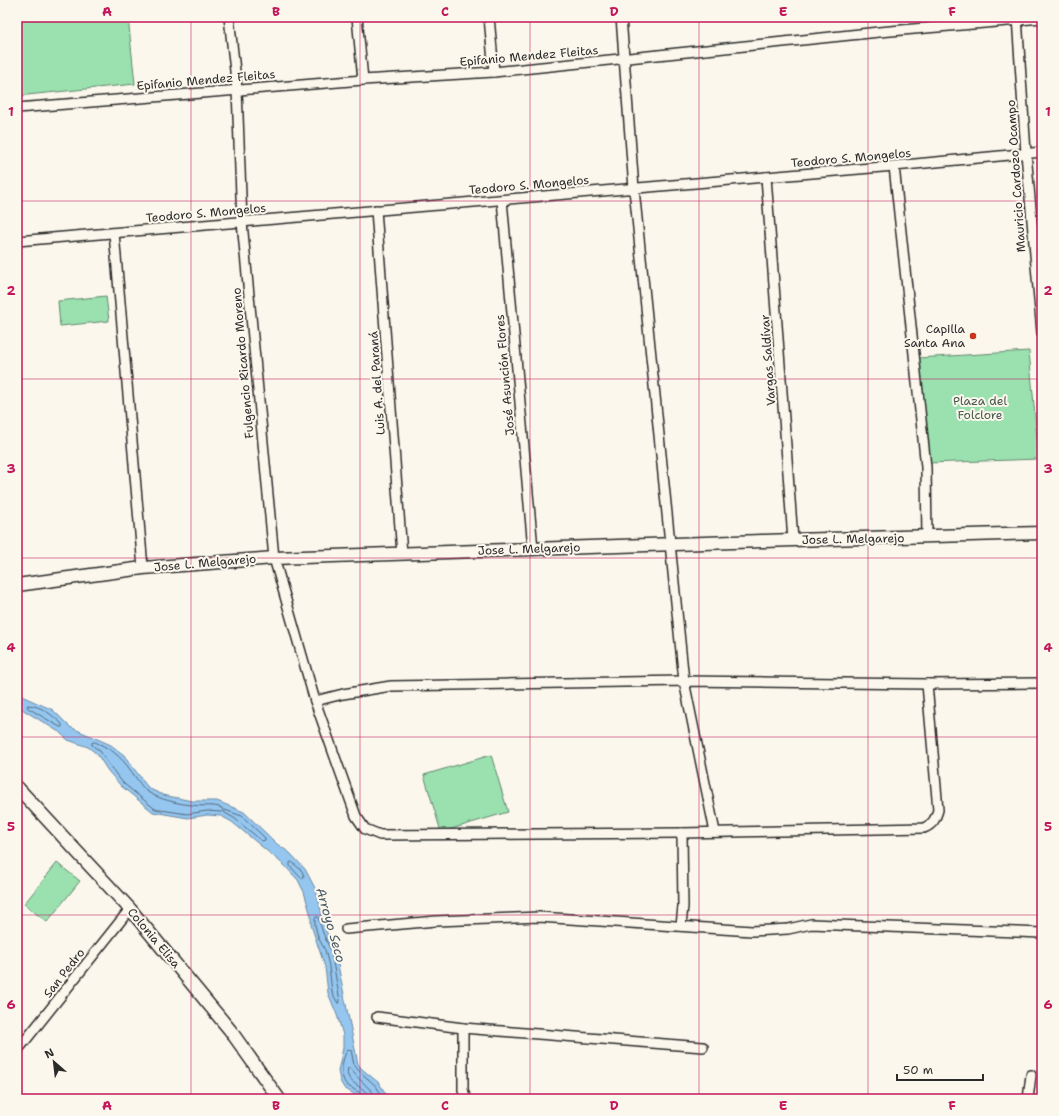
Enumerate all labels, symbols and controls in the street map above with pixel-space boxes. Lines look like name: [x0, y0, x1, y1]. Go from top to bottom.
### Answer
text: A: [102, 3, 112, 20]
text: B: [272, 3, 280, 20]
text: C: [441, 3, 449, 20]
text: D: [609, 3, 619, 20]
text: E: [779, 3, 788, 20]
text: F: [948, 3, 956, 20]
street label: Epifanio Mendez Fleitas: [459, 42, 599, 70]
street label: Epifanio Mendez Fleitas: [136, 66, 276, 94]
street label: Mauricio Cardozo Ocampo: [1003, 99, 1029, 253]
text: 1: [8, 103, 14, 120]
text: 1: [1045, 103, 1051, 120]
street label: Teodoro S. Mongelos: [790, 145, 912, 171]
street label: Teodoro S. Mongelos: [468, 172, 590, 198]
street label: Teodoro S. Mongelos: [145, 200, 267, 226]
text: 2: [6, 282, 16, 299]
text: 2: [1043, 282, 1053, 299]
street label: Fulgencio Ricardo Moreno: [228, 287, 258, 439]
street label: Vargas Saldívar: [757, 313, 779, 406]
street label: José Asunción Flores: [492, 314, 518, 436]
place label: Capilla Santa Ana: [904, 321, 966, 351]
street label: Luis A. del Paraná: [365, 330, 389, 436]
marker: Capilla Santa Ana: [968, 331, 978, 341]
park label: Plaza del Folclore: [953, 393, 1008, 423]
text: 3: [6, 460, 16, 477]
text: 3: [1043, 460, 1053, 477]
street label: Jose L. Melgarejo: [802, 530, 904, 548]
street label: Jose L. Melgarejo: [477, 539, 581, 559]
street label: Jose L. Melgarejo: [153, 551, 257, 575]
text: 4: [6, 639, 16, 656]
text: 4: [1043, 639, 1053, 656]
text: 5: [7, 818, 15, 835]
text: 5: [1044, 818, 1052, 835]
water label: Arroyo Seco: [312, 886, 350, 964]
street label: Colonia Elisa: [124, 904, 184, 972]
street label: San Pedro: [40, 945, 88, 1001]
text: 6: [6, 996, 16, 1013]
text: 6: [1043, 996, 1053, 1013]
north arrow: [34, 1042, 74, 1082]
text: N: [42, 1045, 57, 1062]
scale bar: [897, 1056, 983, 1082]
text: 50 m: [903, 1062, 933, 1078]
text: A: [102, 1097, 112, 1114]
text: B: [272, 1097, 280, 1114]
text: C: [441, 1097, 449, 1114]
text: D: [609, 1097, 619, 1114]
text: E: [779, 1097, 788, 1114]
text: F: [948, 1097, 956, 1114]

